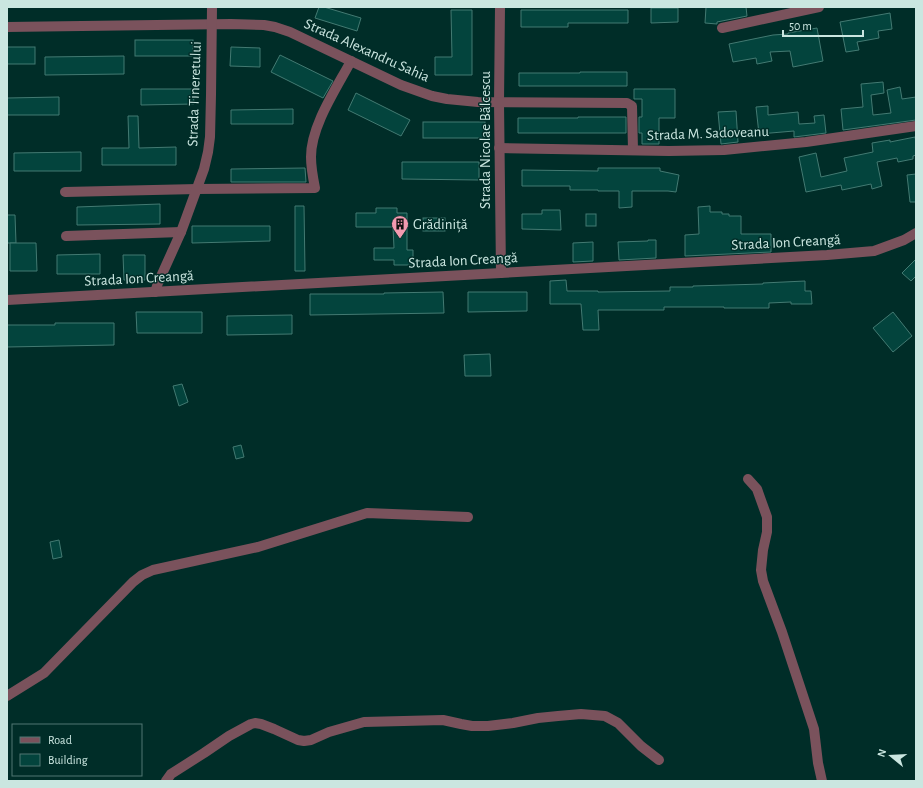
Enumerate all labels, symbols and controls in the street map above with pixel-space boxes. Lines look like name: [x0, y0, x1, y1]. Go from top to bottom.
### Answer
scale bar: [783, 12, 863, 38]
street label: Strada Alexandru Sahia: [302, 16, 432, 85]
text: 50 m: [789, 20, 812, 32]
street label: Strada Tineretului: [185, 41, 204, 147]
street label: Strada Nicolae Bălcescu: [478, 71, 493, 209]
street label: Strada M. Sadoveanu: [647, 124, 770, 143]
building icon: Grădiniță: [390, 214, 410, 239]
place label: Grădiniță: [413, 217, 468, 233]
street label: Strada Ion Creangă: [731, 232, 841, 253]
street label: Strada Ion Creangă: [408, 250, 518, 271]
street label: Strada Ion Creangă: [84, 268, 194, 289]
legend: [12, 724, 142, 776]
text: Road: [48, 734, 72, 746]
north arrow: [871, 736, 911, 776]
text: N: [876, 748, 888, 758]
text: Building: [48, 754, 88, 766]

